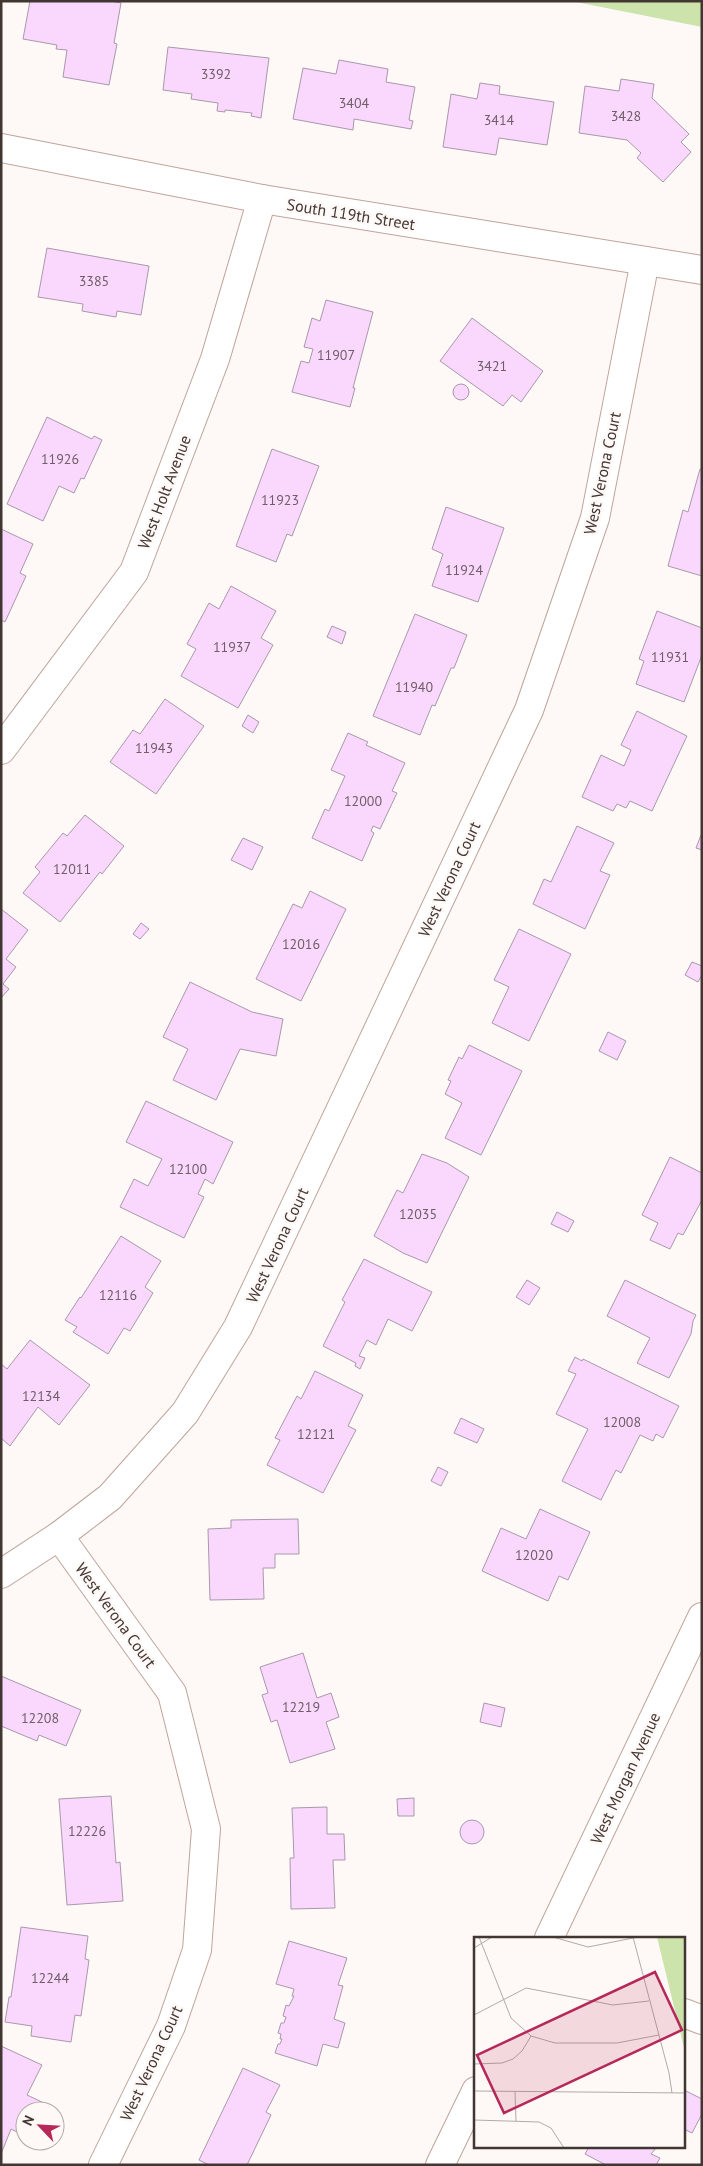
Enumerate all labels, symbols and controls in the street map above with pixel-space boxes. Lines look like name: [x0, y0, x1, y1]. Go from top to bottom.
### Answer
house number: 3392: [201, 65, 231, 83]
house number: 3404: [339, 94, 370, 112]
house number: 3428: [611, 107, 641, 125]
house number: 3414: [484, 111, 515, 129]
street label: South 119th Street: [285, 194, 417, 234]
house number: 3385: [79, 272, 109, 290]
house number: 11907: [317, 346, 355, 364]
house number: 3421: [477, 357, 507, 375]
street label: West Verona Court: [579, 409, 625, 536]
street label: West Holt Avenue: [133, 432, 195, 552]
house number: 11926: [41, 450, 79, 468]
house number: 11923: [261, 491, 299, 509]
house number: 11924: [445, 561, 483, 579]
house number: 11937: [213, 638, 251, 656]
house number: 11931: [651, 648, 689, 666]
house number: 11940: [395, 678, 433, 696]
house number: 11943: [135, 739, 173, 757]
house number: 12000: [344, 792, 382, 810]
street label: West Verona Court: [414, 818, 485, 940]
house number: 12011: [53, 860, 91, 878]
house number: 12016: [282, 935, 320, 953]
house number: 12100: [169, 1160, 207, 1178]
street label: West Verona Court: [242, 1184, 313, 1306]
house number: 12035: [399, 1205, 437, 1223]
house number: 12116: [99, 1286, 137, 1304]
house number: 12134: [22, 1387, 60, 1405]
house number: 12008: [603, 1413, 641, 1431]
house number: 12121: [297, 1425, 335, 1443]
house number: 12020: [515, 1546, 553, 1564]
street label: West Verona Court: [71, 1559, 161, 1672]
house number: 12219: [282, 1698, 320, 1716]
house number: 12208: [21, 1709, 59, 1727]
street label: West Morgan Avenue: [586, 1709, 664, 1847]
house number: 12226: [68, 1822, 106, 1840]
inset map: [474, 1937, 686, 2148]
house number: 12244: [31, 1969, 69, 1987]
street label: West Verona Court: [116, 2002, 187, 2124]
north arrow: [15, 2101, 65, 2151]
text: N: [18, 2113, 38, 2128]

